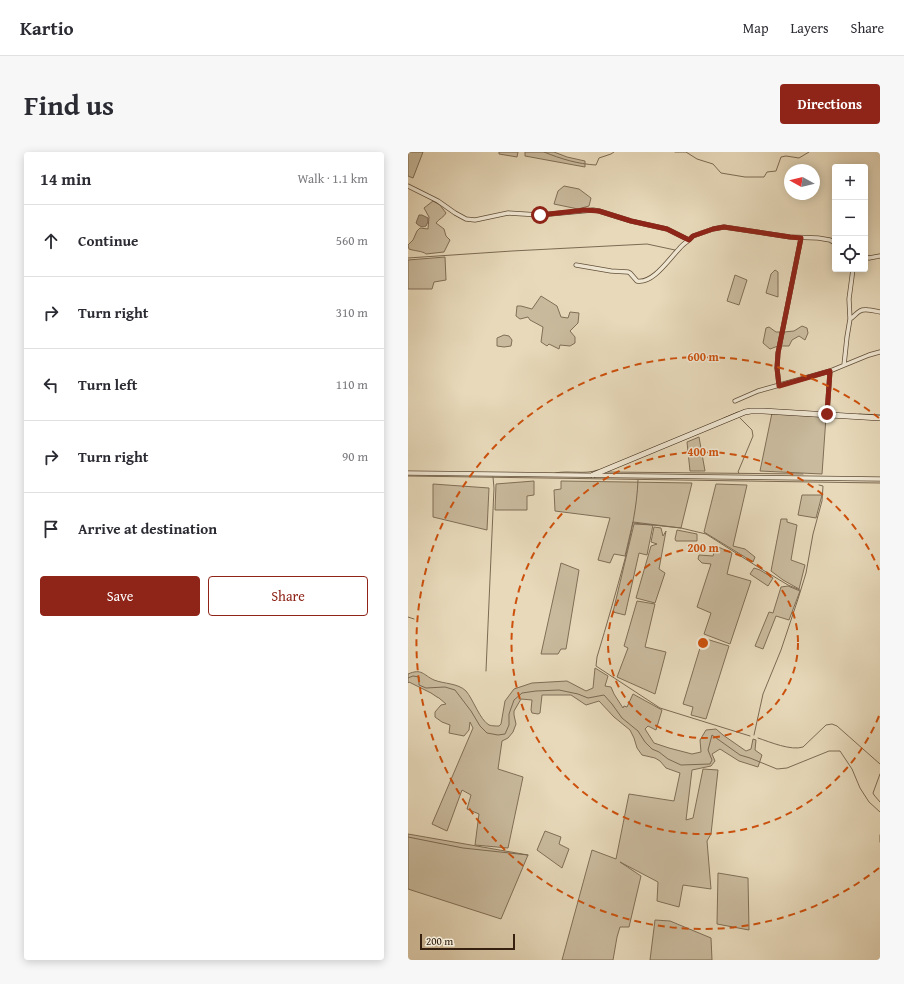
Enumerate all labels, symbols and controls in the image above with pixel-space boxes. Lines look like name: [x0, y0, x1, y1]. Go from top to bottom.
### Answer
text: Kartio: [20, 14, 74, 42]
text: Map: [743, 18, 769, 38]
text: Layers: [791, 18, 829, 38]
text: Share: [851, 18, 884, 38]
text: Find us: [24, 84, 114, 125]
button: Directions: [780, 84, 880, 124]
north arrow: [784, 164, 820, 200]
map controls: [832, 164, 868, 272]
button: +: [832, 164, 868, 200]
text: 14 min: [40, 166, 91, 191]
text: Walk · 1.1 km: [297, 169, 368, 188]
button: −: [832, 200, 868, 236]
route start: [531, 206, 549, 224]
icon: ahead: [40, 230, 62, 252]
text: Continue: [78, 230, 139, 251]
text: 560 m: [336, 231, 368, 250]
button: locate: [832, 236, 868, 272]
icon: right: [40, 302, 62, 324]
text: Turn right: [78, 302, 149, 323]
text: 310 m: [336, 303, 368, 322]
text: 600 m: [687, 348, 720, 365]
icon: left: [40, 374, 62, 396]
text: Turn left: [78, 374, 137, 395]
text: 110 m: [336, 375, 368, 394]
route end: [818, 405, 836, 423]
text: 400 m: [687, 443, 720, 460]
icon: right: [40, 446, 62, 468]
text: Turn right: [78, 446, 149, 467]
text: 90 m: [342, 447, 368, 466]
icon: arrive: [40, 518, 62, 540]
text: Arrive at destination: [78, 518, 217, 539]
text: 200 m: [687, 539, 720, 556]
button: Save: [40, 576, 200, 616]
button: Share: [208, 576, 368, 616]
centre of rings: [696, 636, 710, 650]
scale bar: [420, 932, 515, 951]
text: 200 m: [426, 933, 453, 949]

